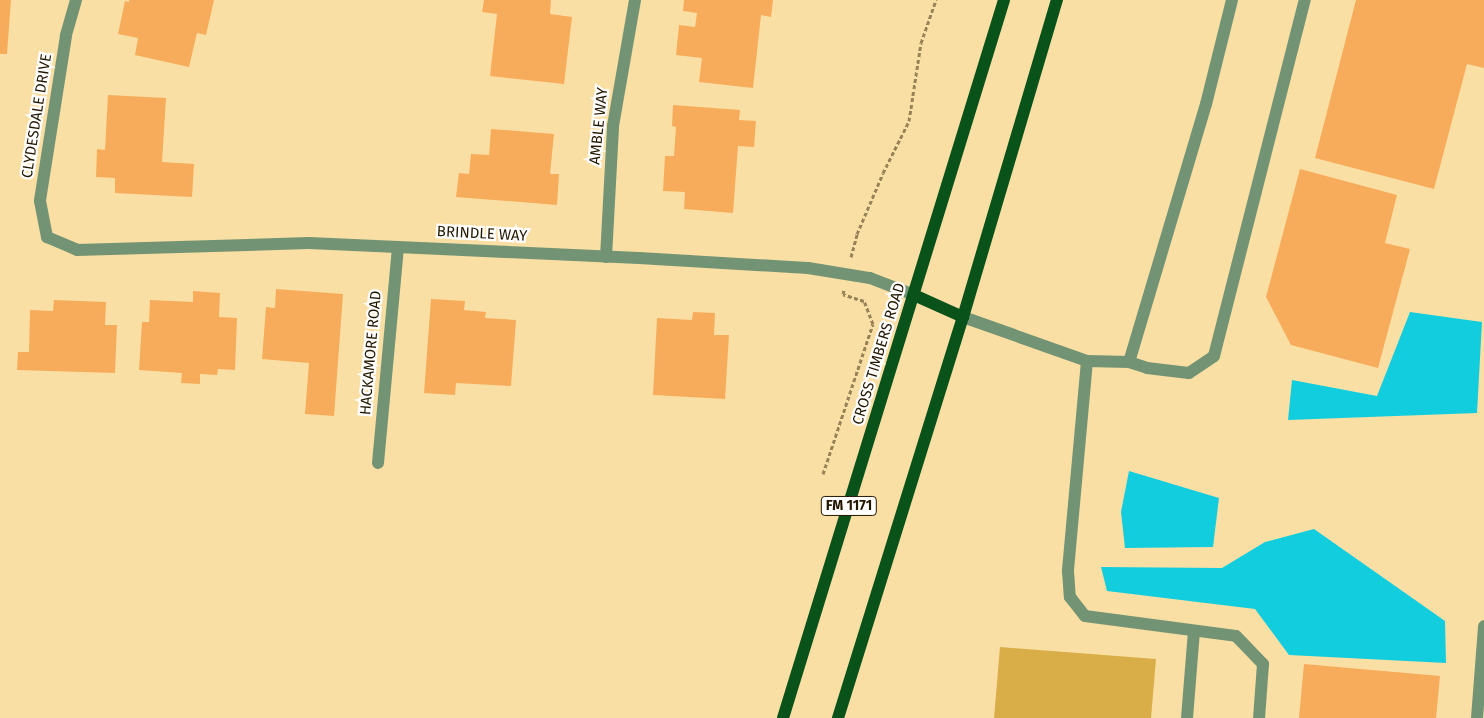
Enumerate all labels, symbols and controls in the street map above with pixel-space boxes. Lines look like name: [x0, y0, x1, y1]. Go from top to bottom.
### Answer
street label: CLYDESDALE DRIVE: [18, 53, 56, 179]
street label: AMBLE WAY: [586, 87, 612, 165]
street label: BRINDLE WAY: [436, 223, 528, 245]
street label: CROSS TIMBERS ROAD: [849, 281, 909, 427]
street label: HACKAMORE ROAD: [357, 290, 385, 416]
road number: FM 1171: [820, 494, 878, 518]

